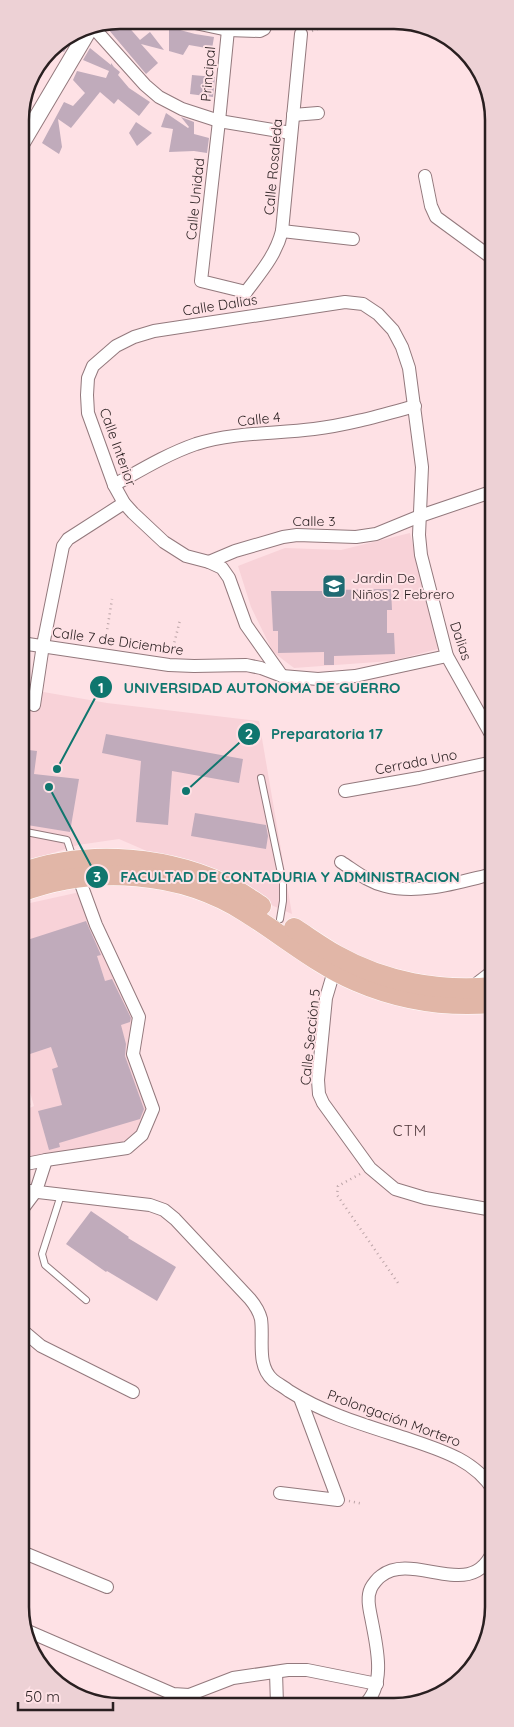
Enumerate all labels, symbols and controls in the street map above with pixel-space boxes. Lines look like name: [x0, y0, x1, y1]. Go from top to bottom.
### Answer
street label: Principal: [197, 46, 219, 102]
street label: Calle Rosaleda: [260, 118, 286, 216]
street label: Calle Unidad: [182, 157, 208, 241]
street label: Calle Dalias: [181, 290, 259, 320]
street label: Calle Interior: [96, 405, 141, 489]
street label: Calle 4: [237, 408, 281, 430]
street label: Calle 3: [293, 512, 336, 530]
place label: Jardin De Niños 2 Febrero: [352, 569, 454, 603]
school or university icon: Jardin De Niños 2 Febrero: [321, 573, 347, 599]
street label: Dalias: [446, 619, 476, 663]
street label: Calle 7 de Diciembre: [51, 623, 185, 659]
callout: UNIVERSIDAD AUTONOMA DE GUERRO: [89, 672, 410, 702]
text: 1: [98, 678, 104, 697]
text: UNIVERSIDAD AUTONOMA DE GUERRO: [124, 678, 400, 697]
callout: Preparatoria 17: [236, 719, 393, 749]
text: 2: [245, 724, 253, 743]
text: Preparatoria 17: [271, 724, 383, 743]
street label: Cerrada Uno: [373, 745, 459, 779]
callout: FACULTAD DE CONTADURIA Y ADMINISTRACION: [85, 862, 469, 892]
text: 3: [93, 867, 101, 886]
text: FACULTAD DE CONTADURIA Y ADMINISTRACION: [120, 867, 460, 886]
street label: Calle Sección 5: [296, 988, 324, 1086]
district label: CTM: [393, 1121, 427, 1140]
street label: Prolongación Mortero: [325, 1385, 463, 1451]
scale bar: [18, 1680, 112, 1712]
text: 50 m: [25, 1687, 60, 1706]

